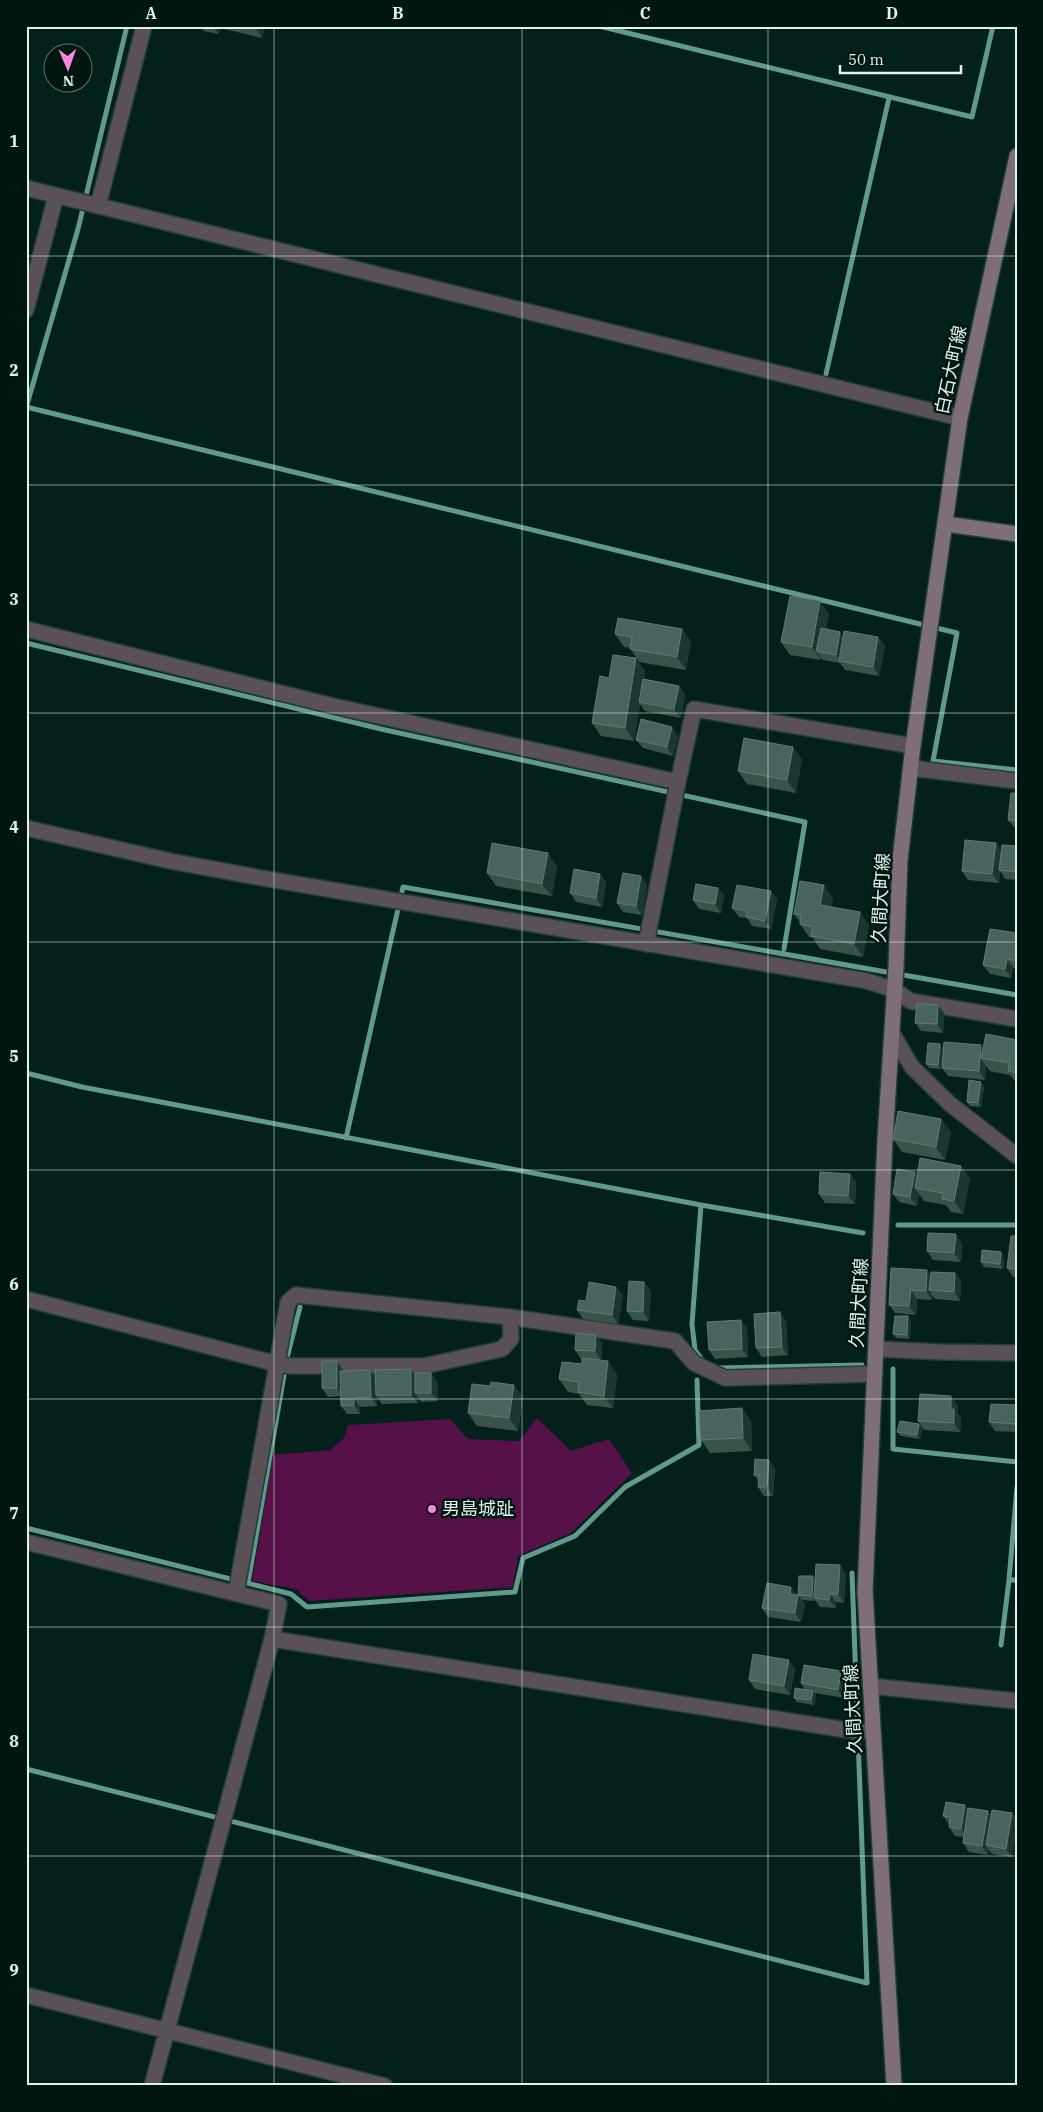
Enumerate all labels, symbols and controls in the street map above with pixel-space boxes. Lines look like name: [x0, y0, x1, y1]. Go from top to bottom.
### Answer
text: A: [145, 3, 157, 23]
text: B: [392, 3, 404, 23]
text: C: [640, 3, 650, 23]
text: D: [886, 3, 898, 23]
north arrow: [42, 42, 92, 92]
scale bar: [840, 42, 962, 74]
text: 50 m: [848, 50, 884, 69]
text: N: [63, 72, 74, 90]
text: 1: [9, 131, 19, 151]
street label: 白石大町線: [930, 323, 971, 416]
text: 2: [9, 360, 19, 380]
text: 3: [9, 589, 19, 609]
text: 4: [9, 817, 19, 837]
street label: 久間大町線: [867, 852, 894, 944]
text: 5: [9, 1046, 19, 1066]
street label: 久間大町線: [845, 1257, 872, 1349]
text: 6: [9, 1274, 19, 1294]
place label: 男島城趾: [442, 1497, 514, 1520]
text: 7: [9, 1503, 19, 1523]
marker: 男島城趾: [426, 1503, 438, 1515]
street label: 久間大町線: [839, 1663, 866, 1755]
text: 8: [9, 1731, 19, 1751]
text: 9: [9, 1960, 19, 1980]

